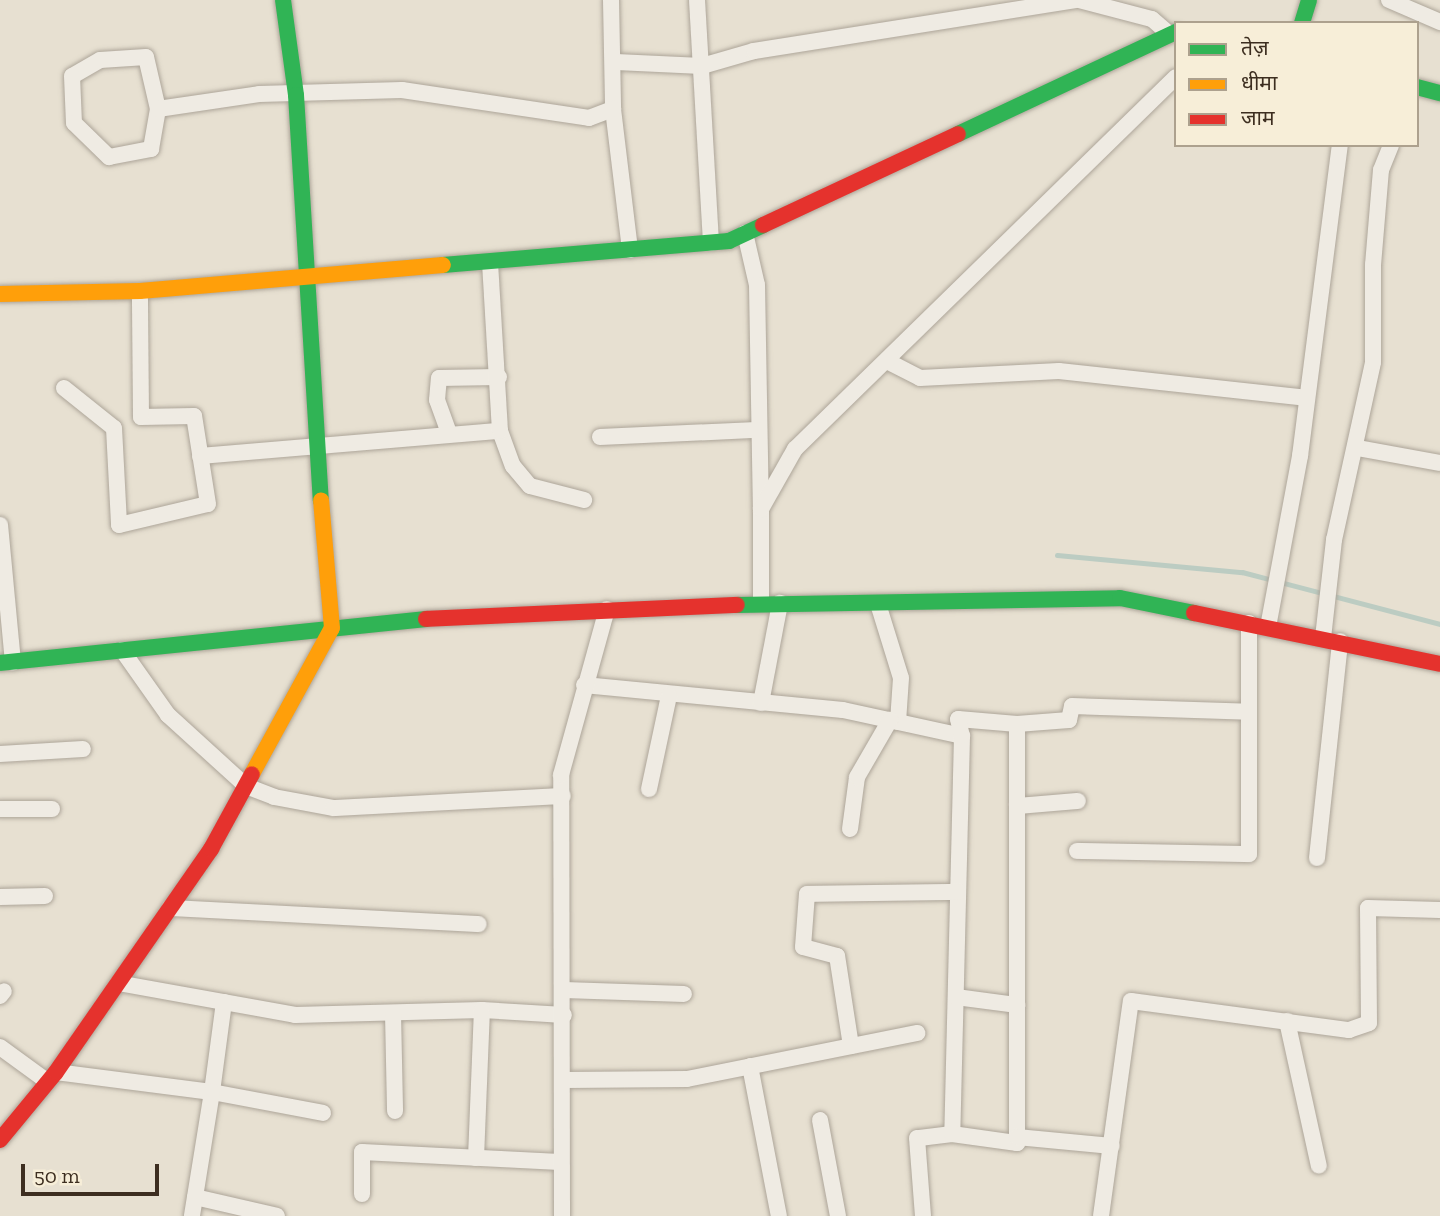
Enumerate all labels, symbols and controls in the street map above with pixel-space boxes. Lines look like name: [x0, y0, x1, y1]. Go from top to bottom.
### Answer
legend: [1174, 21, 1419, 147]
text: तेज़: [1241, 35, 1269, 60]
text: धीमा: [1241, 70, 1277, 95]
text: जाम: [1241, 105, 1275, 130]
scale bar: [24, 1150, 163, 1194]
text: 50 m: [34, 1163, 80, 1188]

